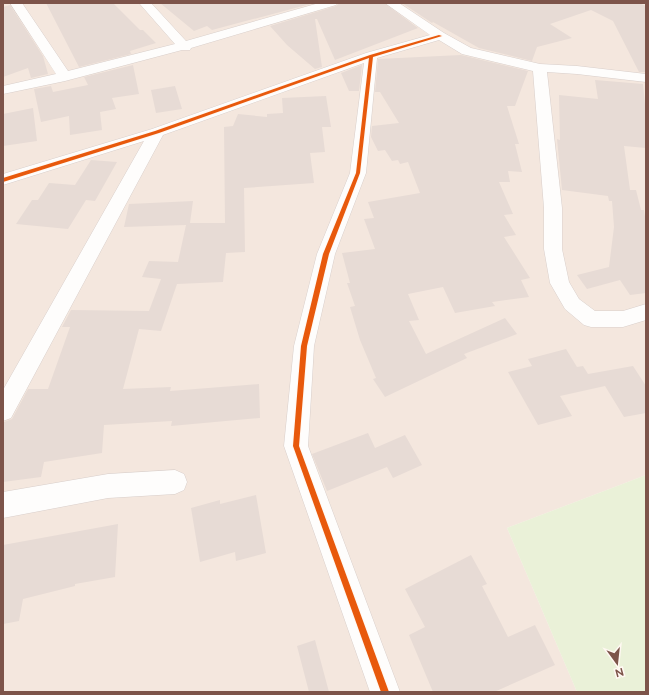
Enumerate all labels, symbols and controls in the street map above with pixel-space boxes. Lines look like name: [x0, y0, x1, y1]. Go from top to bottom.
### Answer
north arrow: [597, 643, 637, 683]
text: N: [614, 665, 625, 680]

